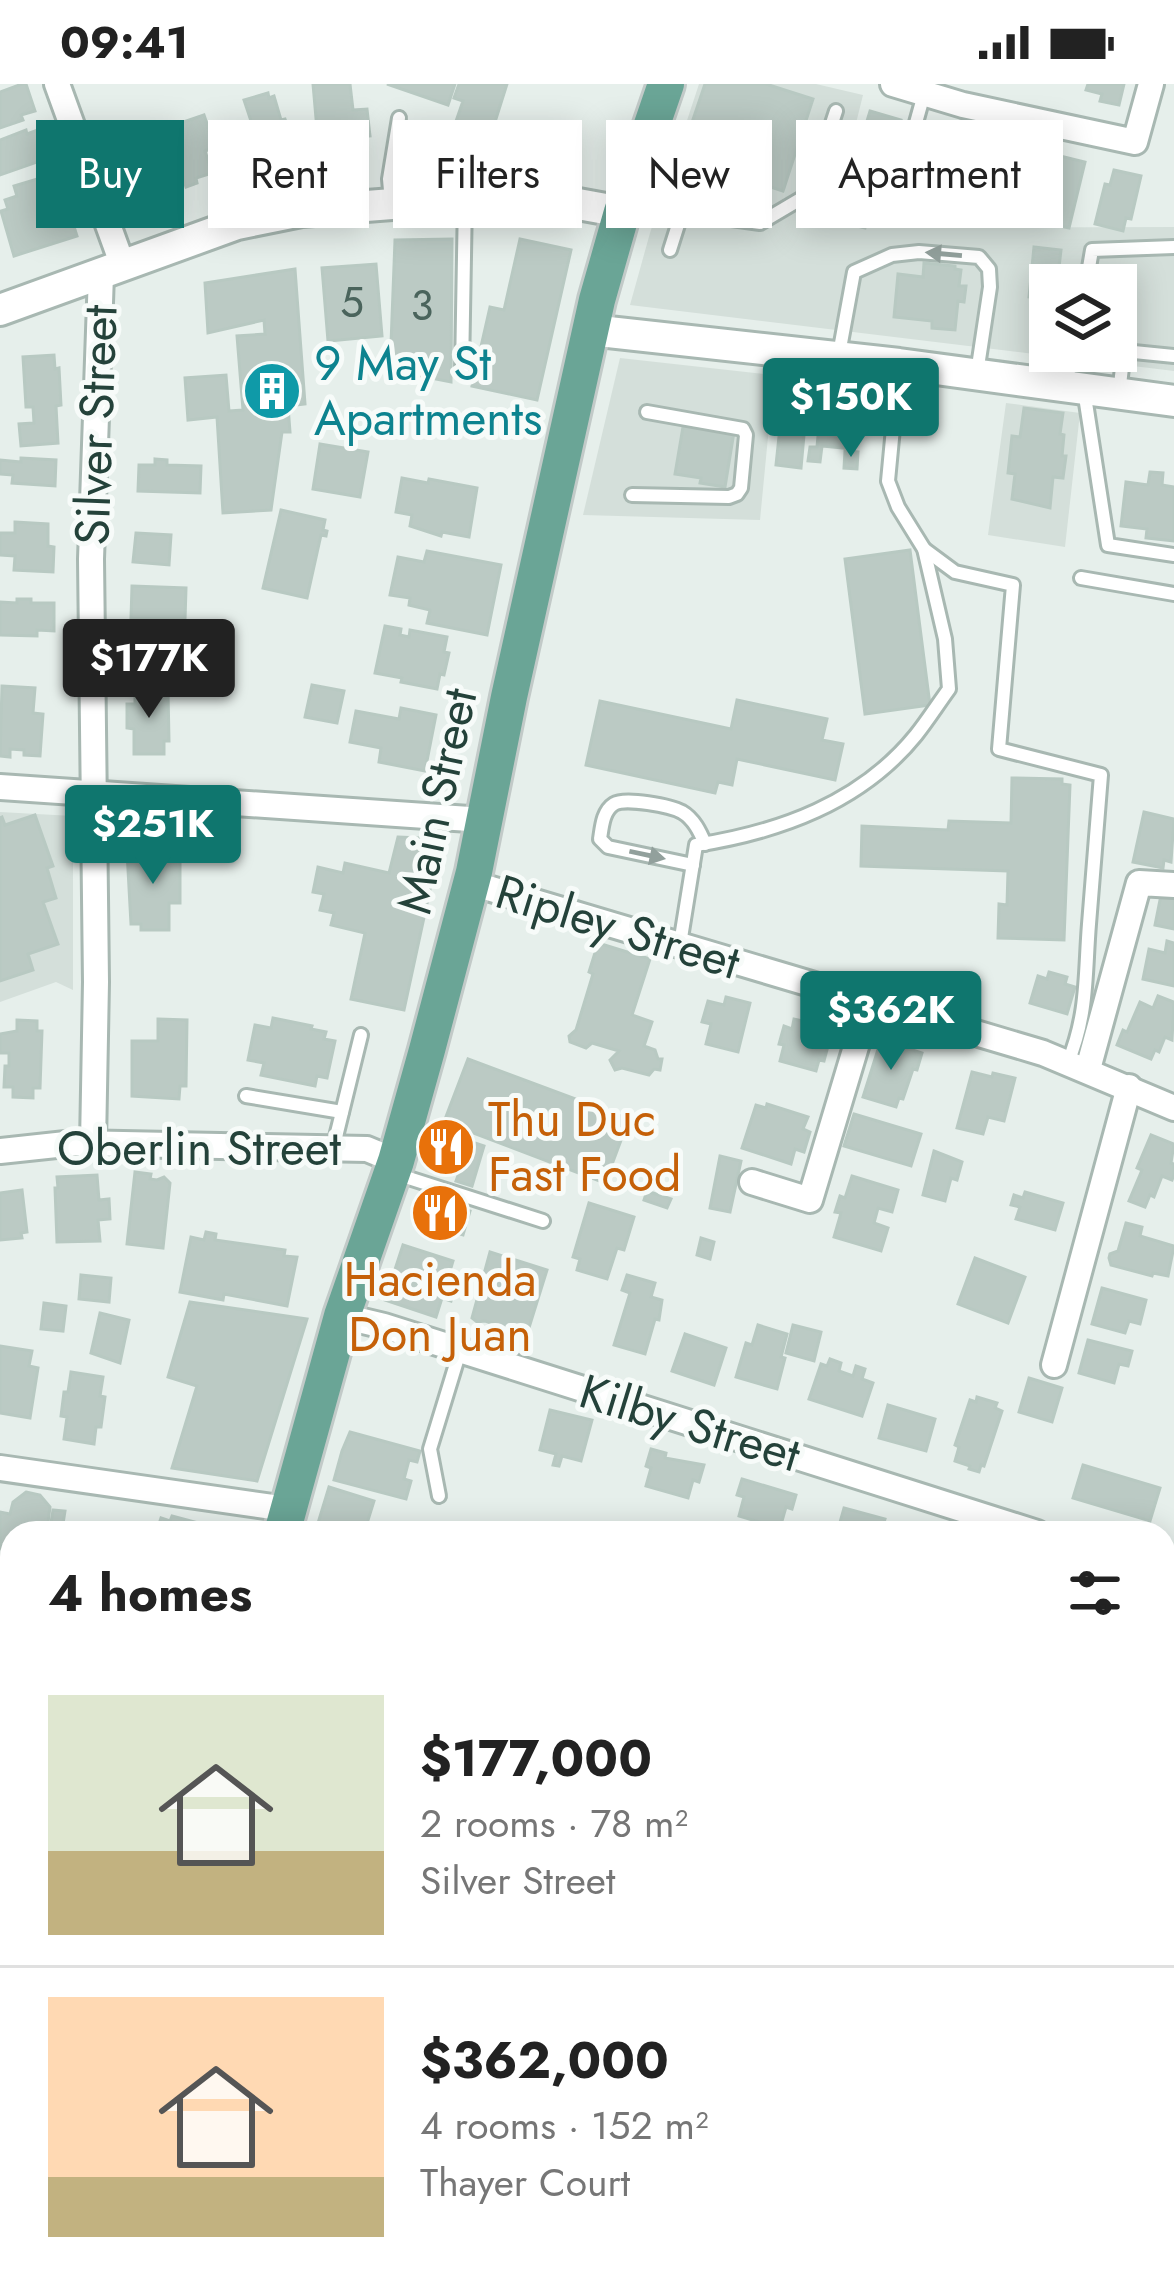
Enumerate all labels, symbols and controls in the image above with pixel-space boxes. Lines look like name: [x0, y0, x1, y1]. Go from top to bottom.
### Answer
text: 09:41: [60, 10, 189, 75]
chip: Buy: [36, 120, 184, 228]
chip: Rent: [208, 120, 369, 228]
chip: Filters: [393, 120, 582, 228]
chip: New: [606, 120, 772, 228]
chip: Apartment: [796, 120, 1063, 228]
one-way arrow: [925, 244, 962, 263]
map controls: [1029, 264, 1137, 372]
button: layers: [1029, 264, 1137, 372]
house number: 5: [340, 272, 364, 333]
house number: 3: [411, 275, 433, 336]
street label: Silver Street: [57, 303, 135, 546]
place label: 9 May St Apartments: [314, 329, 542, 453]
pin: $150K: [767, 358, 935, 460]
building icon: 9 May St Apartments: [241, 360, 303, 422]
text: $150K: [790, 368, 912, 425]
pin: $177K: [65, 619, 233, 721]
text: $177K: [90, 629, 208, 686]
street label: Main Street: [379, 682, 495, 920]
pin: $251K: [69, 785, 237, 887]
text: $251K: [92, 795, 214, 852]
one-way arrow: [628, 847, 666, 866]
street label: Ripley Street: [488, 857, 749, 997]
pin: $362K: [807, 971, 975, 1073]
text: $362K: [827, 981, 955, 1038]
place label: Thu Duc Fast Food: [488, 1085, 681, 1209]
street label: Oberlin Street: [57, 1114, 342, 1183]
restaurant icon: Thu Duc Fast Food: [415, 1116, 477, 1178]
restaurant icon: Hacienda Don Juan: [409, 1182, 471, 1244]
place label: Hacienda Don Juan: [343, 1245, 537, 1369]
street label: Kilby Street: [571, 1357, 809, 1489]
text: 4 homes: [48, 1556, 252, 1630]
icon: filters: [1062, 1560, 1128, 1626]
text: $177,000: [420, 1721, 652, 1795]
icon: home: [144, 1743, 288, 1887]
text: 2 rooms · 78 m²: [420, 1795, 688, 1852]
text: Silver Street: [420, 1852, 615, 1909]
text: $362,000: [420, 2023, 669, 2097]
icon: home: [144, 2045, 288, 2189]
text: 4 rooms · 152 m²: [420, 2097, 708, 2154]
text: Thayer Court: [420, 2154, 630, 2211]

